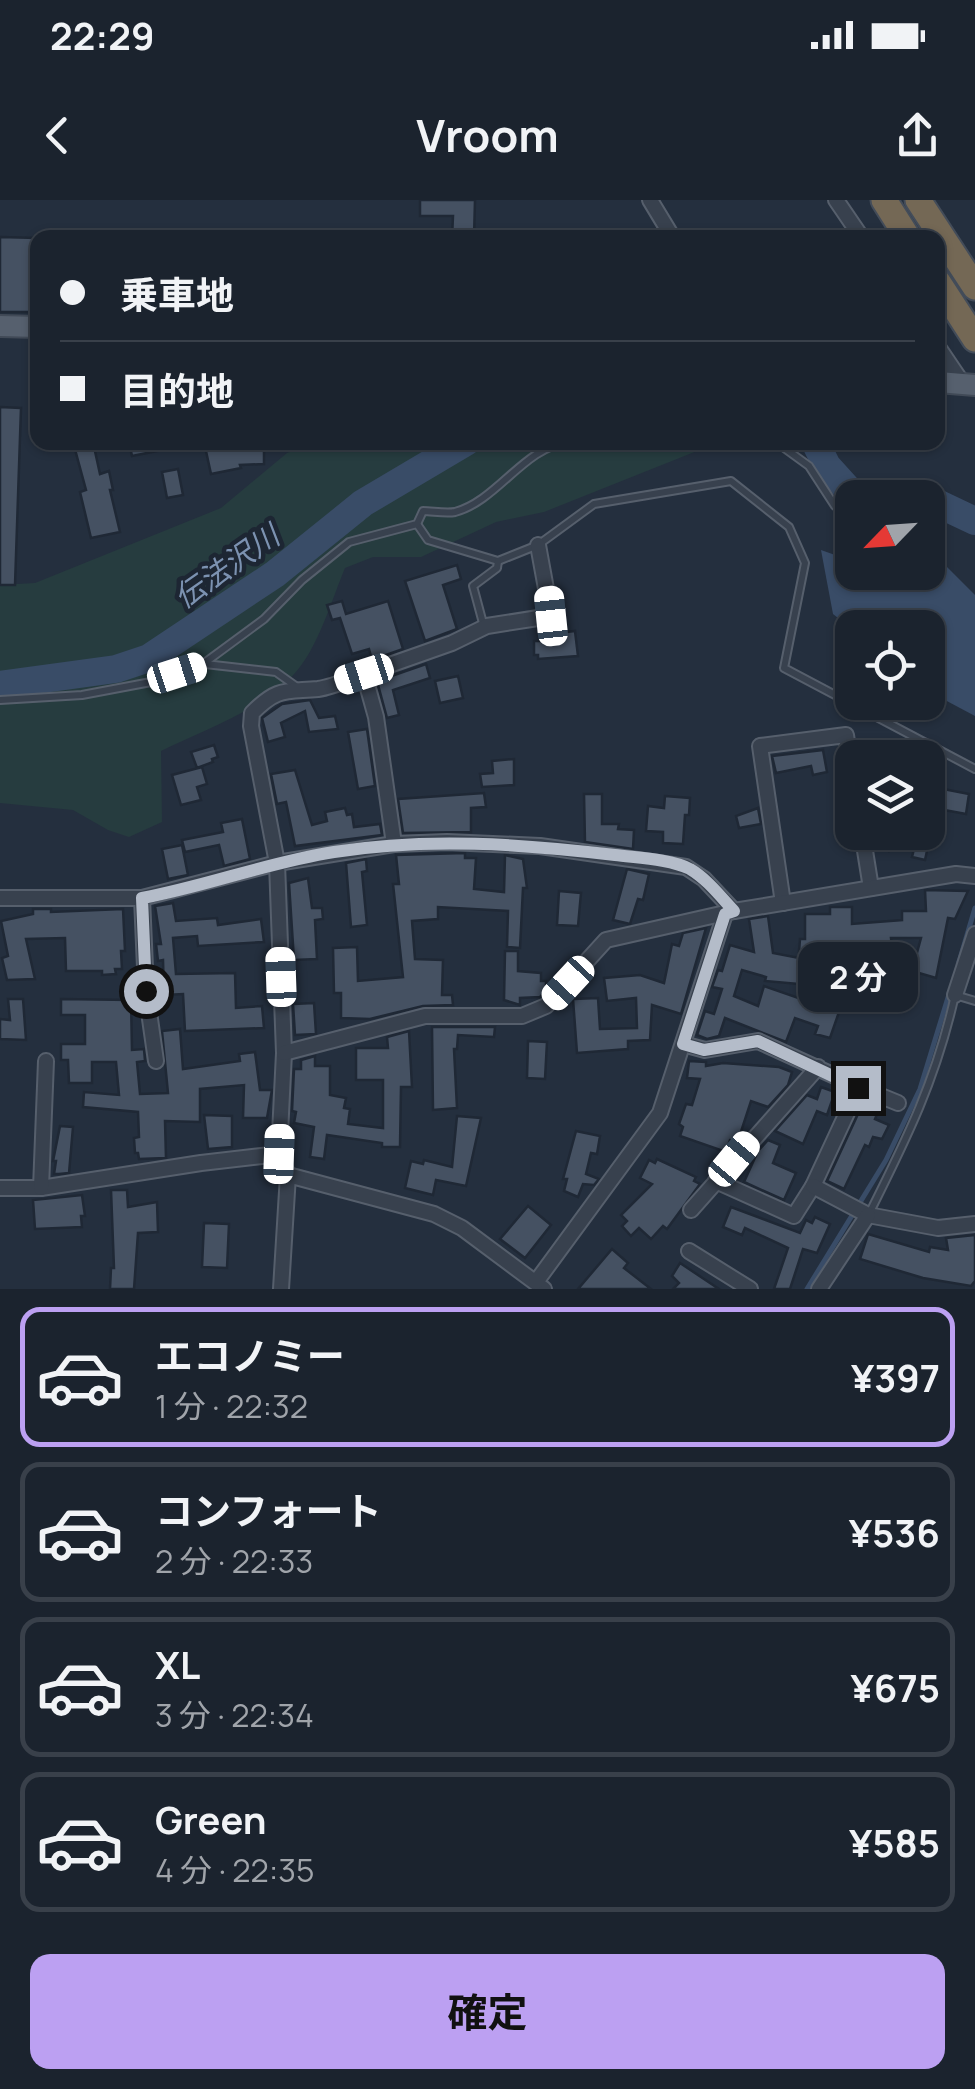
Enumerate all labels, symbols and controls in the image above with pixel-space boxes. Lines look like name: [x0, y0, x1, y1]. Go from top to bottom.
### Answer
text: 22:29: [50, 9, 155, 61]
text: Vroom: [416, 104, 559, 166]
icon: back: [30, 108, 85, 163]
icon: share: [890, 108, 945, 163]
text: 乗車地: [120, 268, 234, 320]
text: 目的地: [120, 364, 234, 416]
north arrow: [835, 480, 945, 590]
map controls: [835, 480, 945, 850]
water label: 伝法沢川: [165, 513, 289, 617]
car: [533, 585, 569, 647]
button: locate: [835, 610, 945, 720]
car: [144, 649, 210, 697]
car: [331, 650, 397, 698]
button: layers: [835, 740, 945, 850]
callout: 2 分: [798, 943, 918, 1013]
car: [265, 946, 297, 1008]
car: [537, 951, 599, 1015]
text: 2 分: [829, 955, 887, 999]
route start: [124, 969, 169, 1014]
route end: [836, 1066, 881, 1111]
car: [263, 1123, 295, 1185]
car: [703, 1126, 765, 1192]
text: エコノミー: [155, 1329, 345, 1381]
icon: car: [35, 1332, 125, 1422]
text: ¥397: [851, 1351, 940, 1403]
text: 1 分 · 22:32: [155, 1384, 308, 1428]
text: コンフォート: [155, 1484, 382, 1536]
icon: car: [35, 1487, 125, 1577]
text: ¥536: [849, 1506, 940, 1558]
text: 2 分 · 22:33: [155, 1539, 313, 1583]
text: XL: [155, 1638, 200, 1690]
icon: car: [35, 1642, 125, 1732]
text: ¥675: [851, 1661, 940, 1713]
text: 3 分 · 22:34: [155, 1693, 314, 1737]
text: Green: [155, 1793, 267, 1845]
icon: car: [35, 1797, 125, 1887]
text: ¥585: [849, 1816, 940, 1868]
text: 4 分 · 22:35: [155, 1848, 315, 1892]
button: 確定: [30, 1954, 945, 2069]

